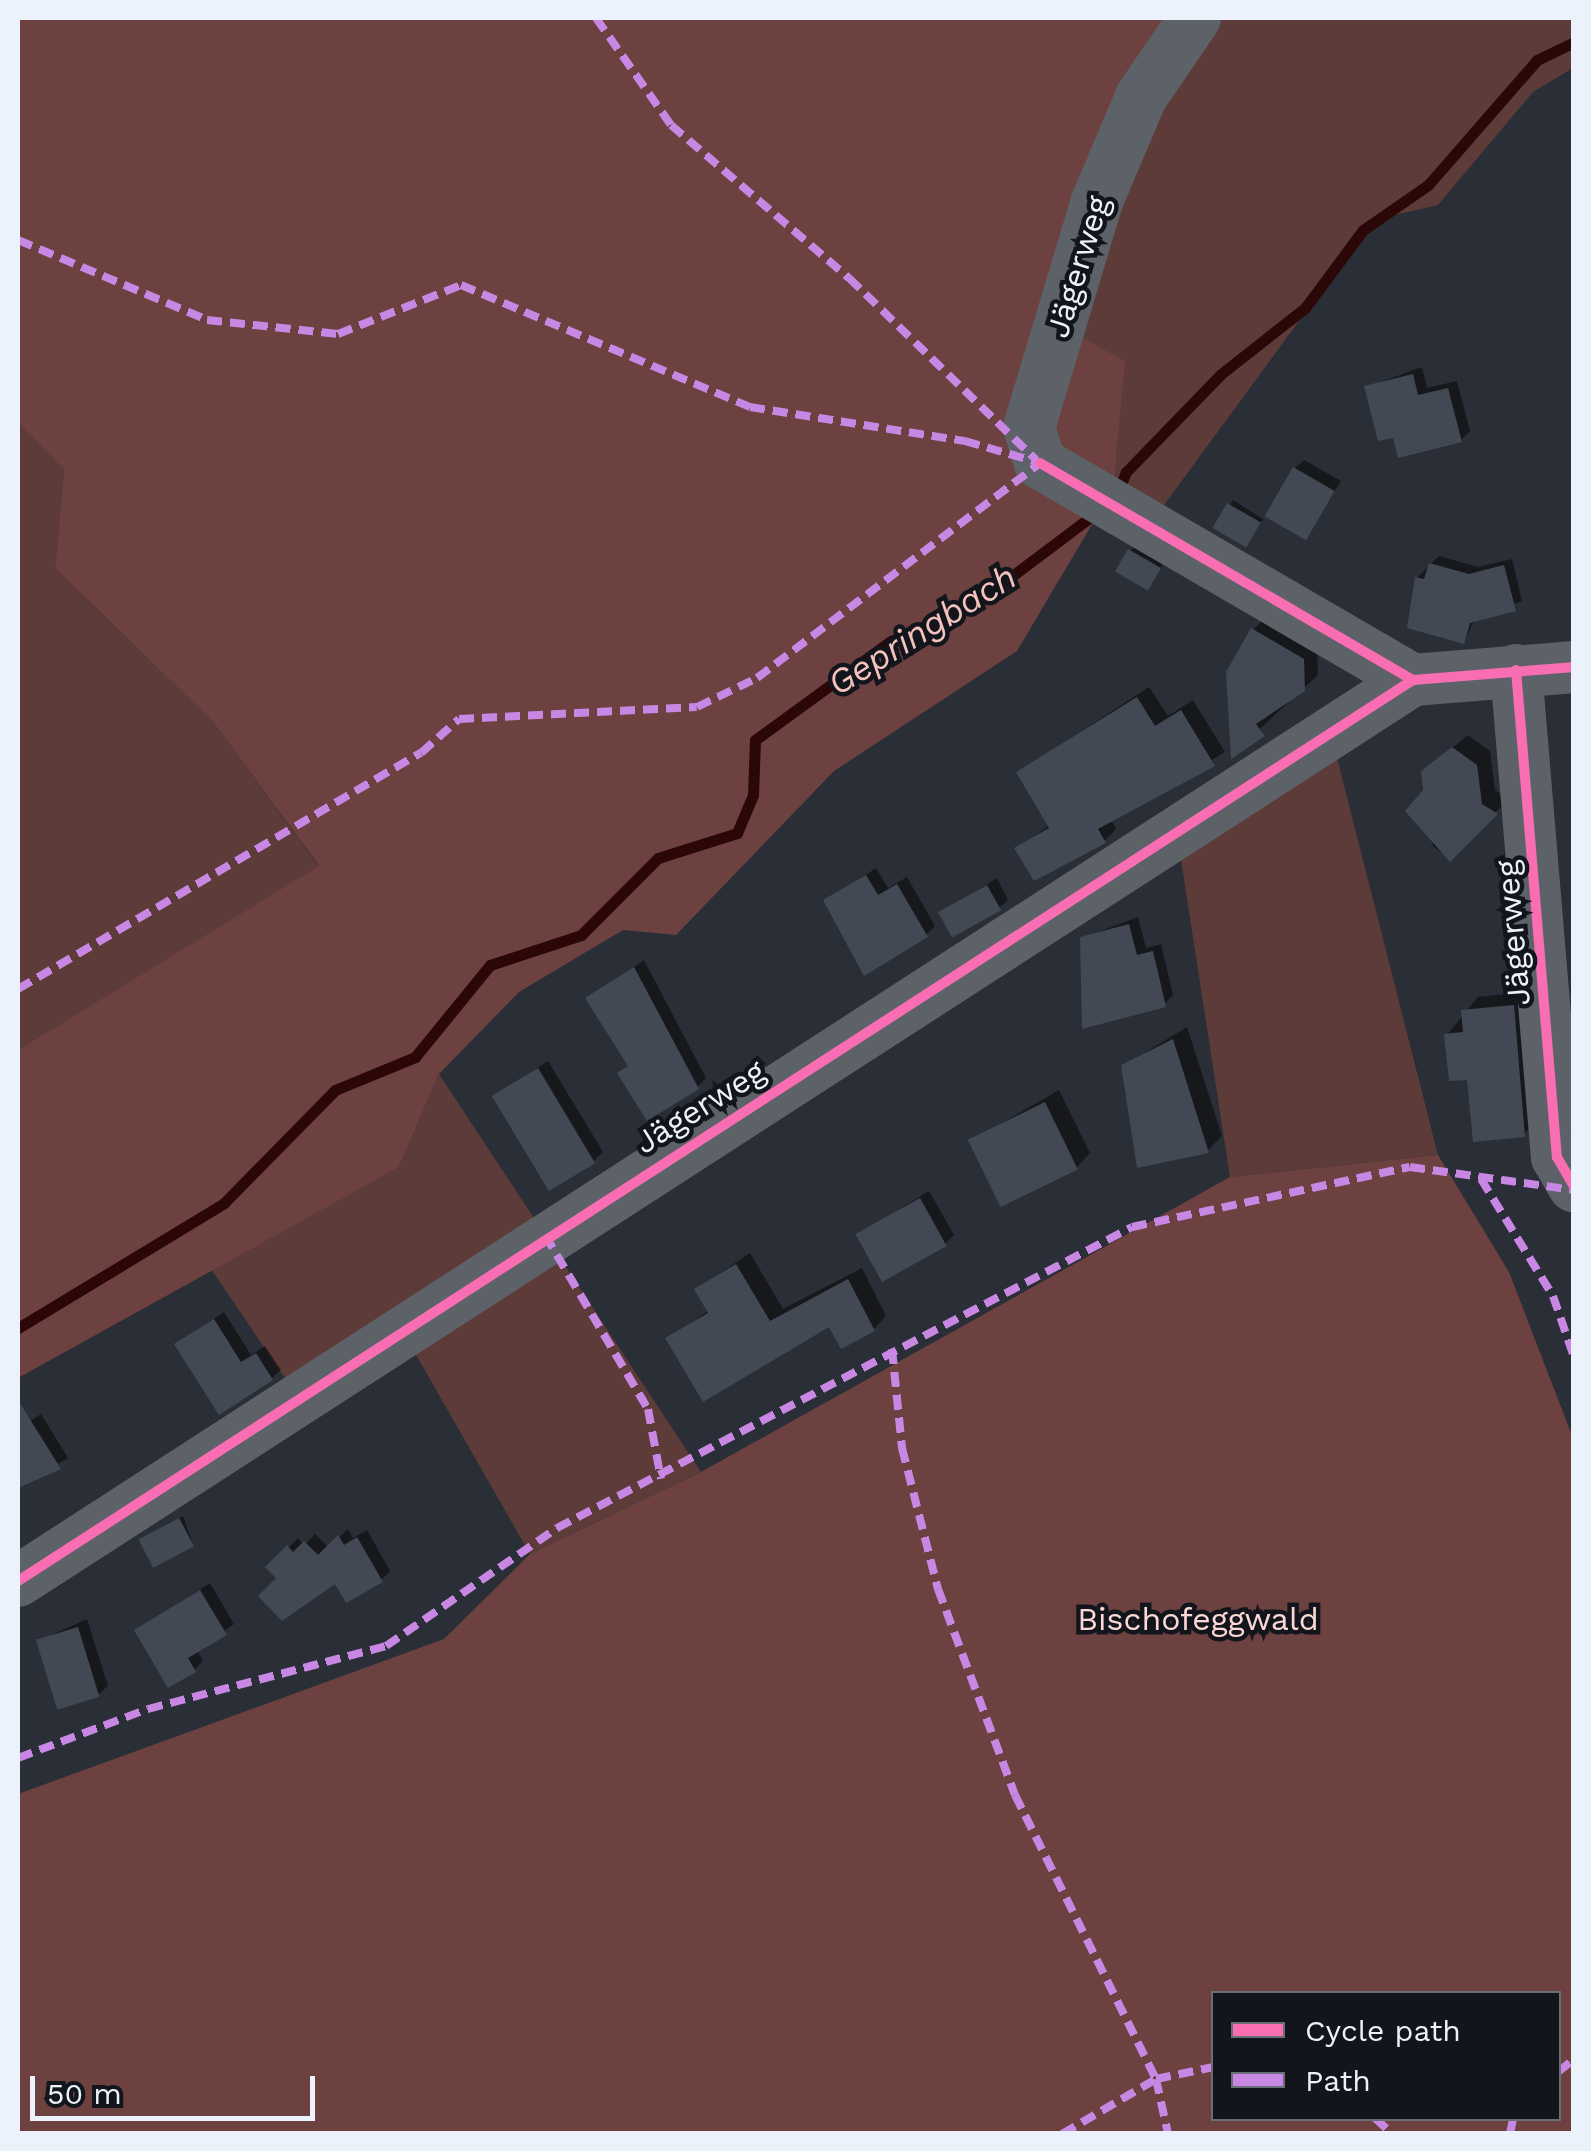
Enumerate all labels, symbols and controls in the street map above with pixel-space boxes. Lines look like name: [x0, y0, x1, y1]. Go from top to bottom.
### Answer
street label: Jägerweg: [1038, 192, 1118, 342]
water label: Gepringbach: [820, 555, 1024, 705]
street label: Jägerweg: [1488, 859, 1538, 1007]
street label: Jägerweg: [628, 1052, 772, 1162]
park label: Bischofeggwald: [1077, 1600, 1319, 1638]
legend: [1211, 1991, 1561, 2121]
text: Cycle path: [1305, 2013, 1461, 2048]
scale bar: [35, 2056, 320, 2118]
text: Path: [1305, 2063, 1371, 2098]
text: 50 m: [47, 2076, 122, 2111]

